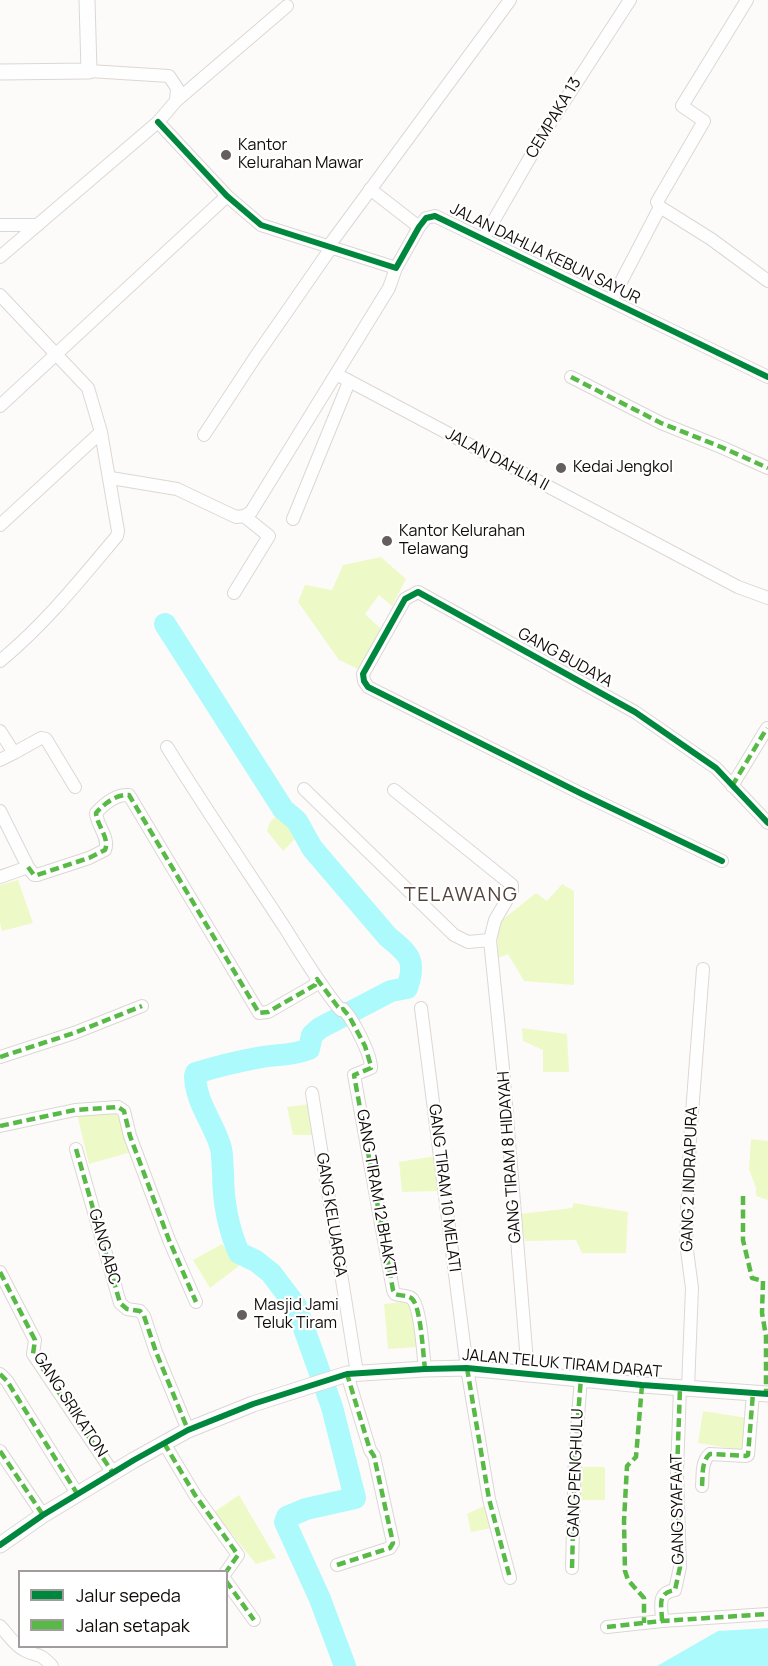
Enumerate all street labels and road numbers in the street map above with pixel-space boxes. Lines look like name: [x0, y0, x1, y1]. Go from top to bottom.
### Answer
street label: CEMPAKA 13: [522, 74, 586, 162]
street label: JALAN DAHLIA KEBUN SAYUR: [447, 199, 643, 309]
street label: JALAN DAHLIA II: [442, 425, 552, 495]
street label: GANG BUDAYA: [514, 624, 616, 692]
street label: GANG TIRAM 8 HIDAYAH: [494, 1070, 526, 1244]
street label: GANG TIRAM 10 MELATI: [424, 1103, 464, 1273]
street label: GANG 2 INDRAPURA: [678, 1106, 702, 1252]
street label: GANG TIRAM 12 BHAKTI: [352, 1108, 400, 1278]
street label: GANG KELUARGA: [312, 1152, 350, 1278]
street label: GANG ABC: [84, 1207, 124, 1287]
street label: JALAN TELUK TIRAM DARAT: [462, 1346, 662, 1382]
street label: GANG SRIKATON: [29, 1349, 111, 1461]
street label: GANG PENGHULU: [564, 1408, 588, 1538]
street label: GANG SYAFAAT: [667, 1453, 689, 1565]

